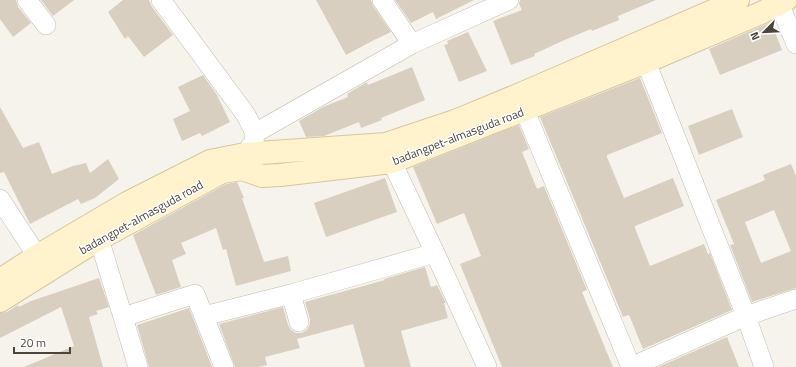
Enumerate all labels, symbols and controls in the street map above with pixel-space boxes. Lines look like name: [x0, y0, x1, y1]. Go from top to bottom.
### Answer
north arrow: [744, 12, 784, 52]
text: N: [746, 29, 764, 43]
street label: badangpet-almasguda road: [390, 102, 526, 170]
street label: badangpet-almasguda road: [75, 175, 207, 259]
scale bar: [14, 329, 70, 355]
text: 20 m: [20, 333, 46, 352]

